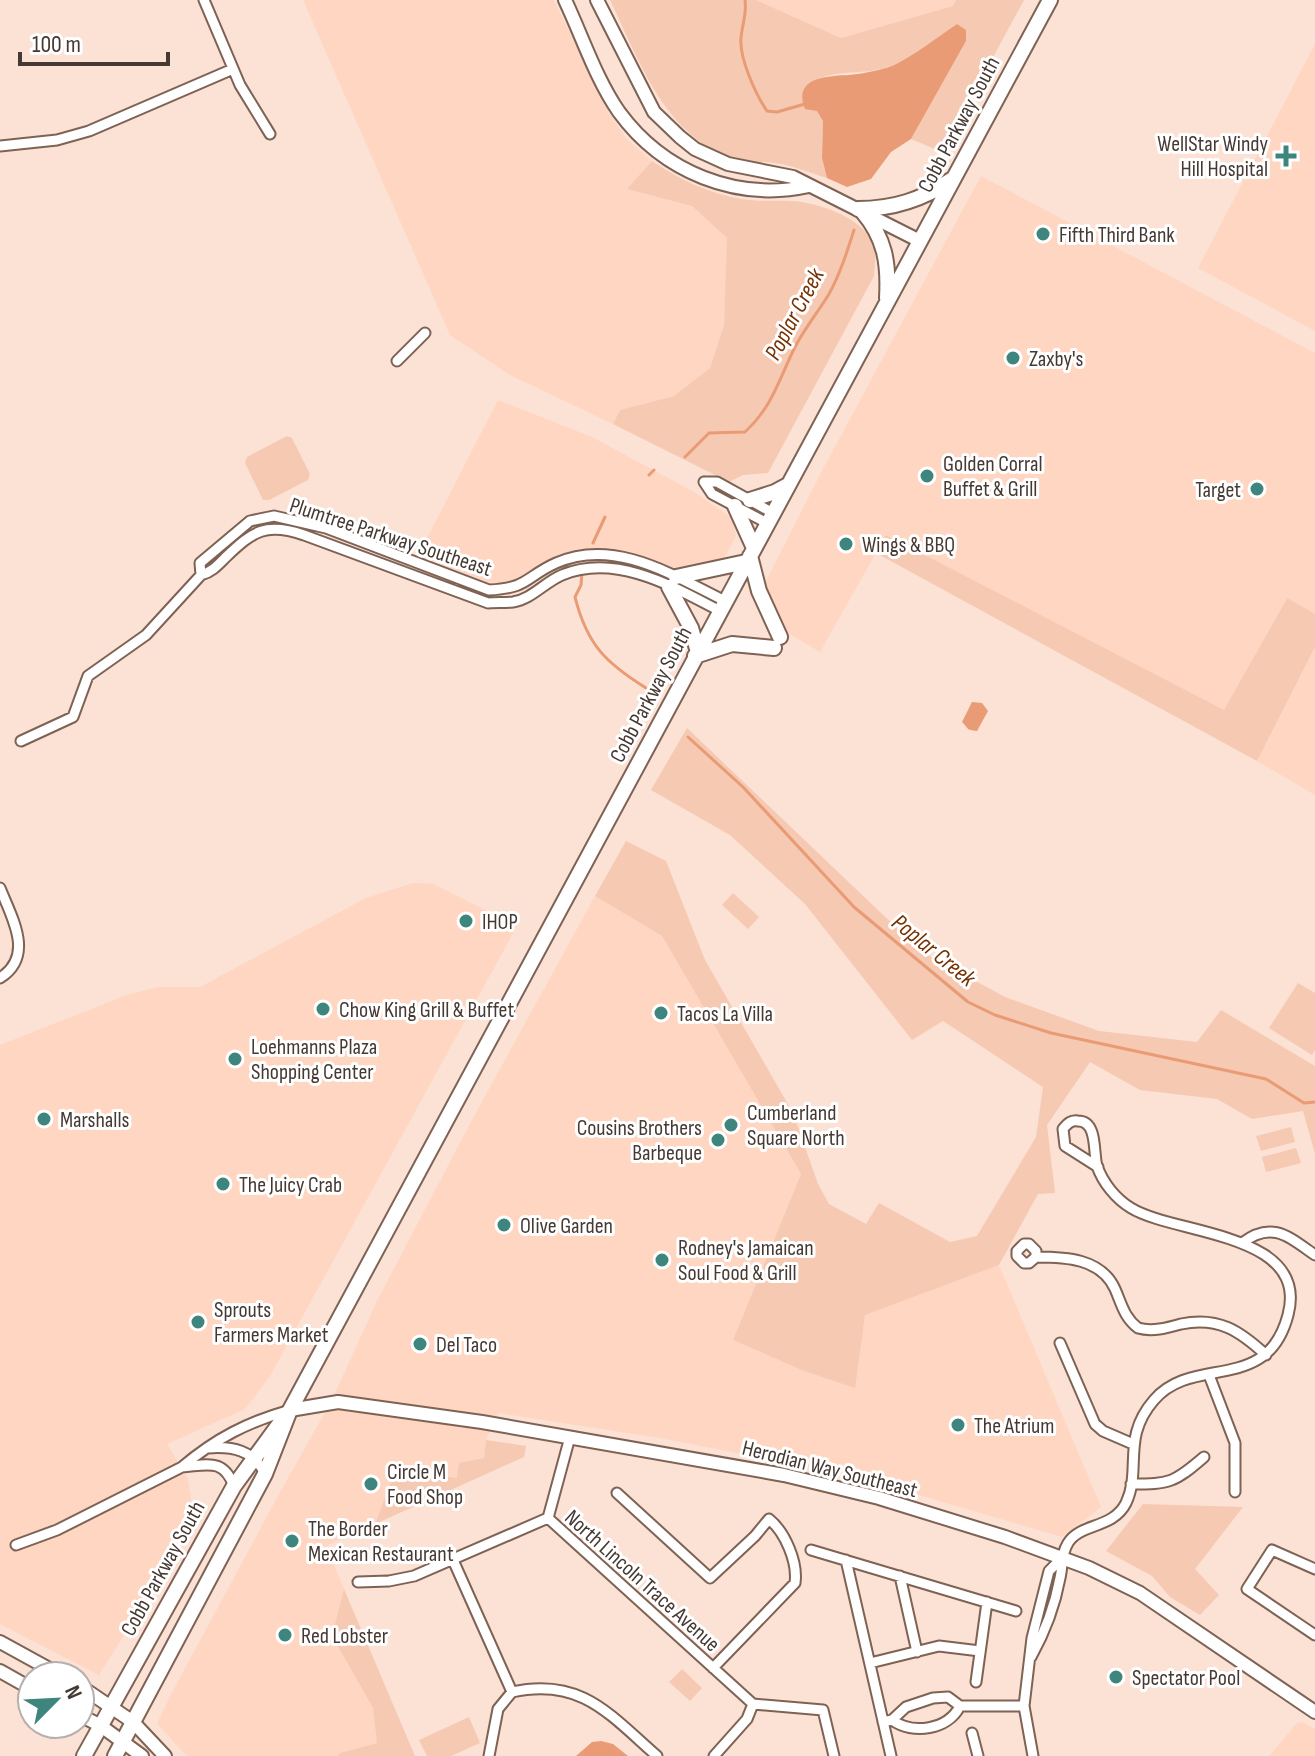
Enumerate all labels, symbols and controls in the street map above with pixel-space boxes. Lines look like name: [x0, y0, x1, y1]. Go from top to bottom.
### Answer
scale bar: [20, 16, 168, 66]
text: 100 m: [32, 30, 81, 59]
street label: Cobb Parkway South: [912, 52, 1006, 197]
place label: WellStar Windy Hill Hospital: [1157, 131, 1268, 183]
marker: WellStar Windy Hill Hospital: [1275, 145, 1297, 167]
place label: Fifth Third Bank: [1059, 222, 1175, 249]
marker: Fifth Third Bank: [1034, 225, 1052, 243]
water label: Poplar Creek: [758, 263, 831, 365]
place label: Zaxby's: [1029, 346, 1083, 373]
marker: Zaxby's: [1004, 349, 1022, 367]
place label: Golden Corral Buffet & Grill: [943, 451, 1043, 503]
marker: Golden Corral Buffet & Grill: [918, 467, 936, 485]
place label: Target: [1195, 477, 1241, 504]
marker: Target: [1248, 480, 1266, 498]
street label: Plumtree Parkway Southeast: [286, 492, 495, 583]
place label: Wings & BBQ: [862, 532, 955, 559]
marker: Wings & BBQ: [837, 535, 855, 553]
street label: Cobb Parkway South: [604, 622, 698, 767]
water label: Poplar Creek: [886, 908, 982, 994]
place label: IHOP: [482, 909, 518, 936]
marker: IHOP: [457, 912, 475, 930]
place label: Chow King Grill & Buffet: [339, 997, 514, 1024]
marker: Chow King Grill & Buffet: [314, 1000, 332, 1018]
place label: Tacos La Villa: [677, 1001, 773, 1028]
marker: Tacos La Villa: [652, 1004, 670, 1022]
place label: Loehmanns Plaza Shopping Center: [251, 1034, 377, 1086]
marker: Loehmanns Plaza Shopping Center: [226, 1050, 244, 1068]
place label: Cumberland Square North: [747, 1100, 845, 1152]
place label: Marshalls: [60, 1107, 129, 1134]
marker: Marshalls: [35, 1110, 53, 1128]
place label: Cousins Brothers Barbeque: [577, 1115, 702, 1167]
marker: Cumberland Square North: [722, 1116, 740, 1134]
marker: Cousins Brothers Barbeque: [709, 1131, 727, 1149]
place label: The Juicy Crab: [239, 1172, 342, 1199]
marker: The Juicy Crab: [214, 1175, 232, 1193]
place label: Olive Garden: [520, 1213, 613, 1240]
marker: Olive Garden: [495, 1216, 513, 1234]
place label: Rodney's Jamaican Soul Food & Grill: [678, 1235, 814, 1287]
marker: Rodney's Jamaican Soul Food & Grill: [653, 1251, 671, 1269]
place label: Sprouts Farmers Market: [214, 1297, 329, 1349]
marker: Sprouts Farmers Market: [189, 1313, 207, 1331]
place label: Del Taco: [436, 1332, 497, 1359]
marker: Del Taco: [411, 1335, 429, 1353]
place label: The Atrium: [974, 1413, 1054, 1440]
marker: The Atrium: [949, 1416, 967, 1434]
street label: Herodian Way Southeast: [739, 1435, 920, 1504]
place label: Circle M Food Shop: [387, 1459, 463, 1511]
marker: Circle M Food Shop: [362, 1475, 380, 1493]
street label: Cobb Parkway South: [115, 1497, 211, 1641]
street label: North Lincoln Trace Avenue: [559, 1504, 725, 1658]
place label: The Border Mexican Restaurant: [308, 1516, 454, 1568]
marker: The Border Mexican Restaurant: [283, 1532, 301, 1550]
place label: Red Lobster: [301, 1623, 388, 1650]
marker: Red Lobster: [276, 1626, 294, 1644]
north arrow: [16, 1660, 96, 1740]
place label: Spectator Pool: [1132, 1665, 1240, 1692]
marker: Spectator Pool: [1107, 1668, 1125, 1686]
text: N: [58, 1682, 88, 1703]

